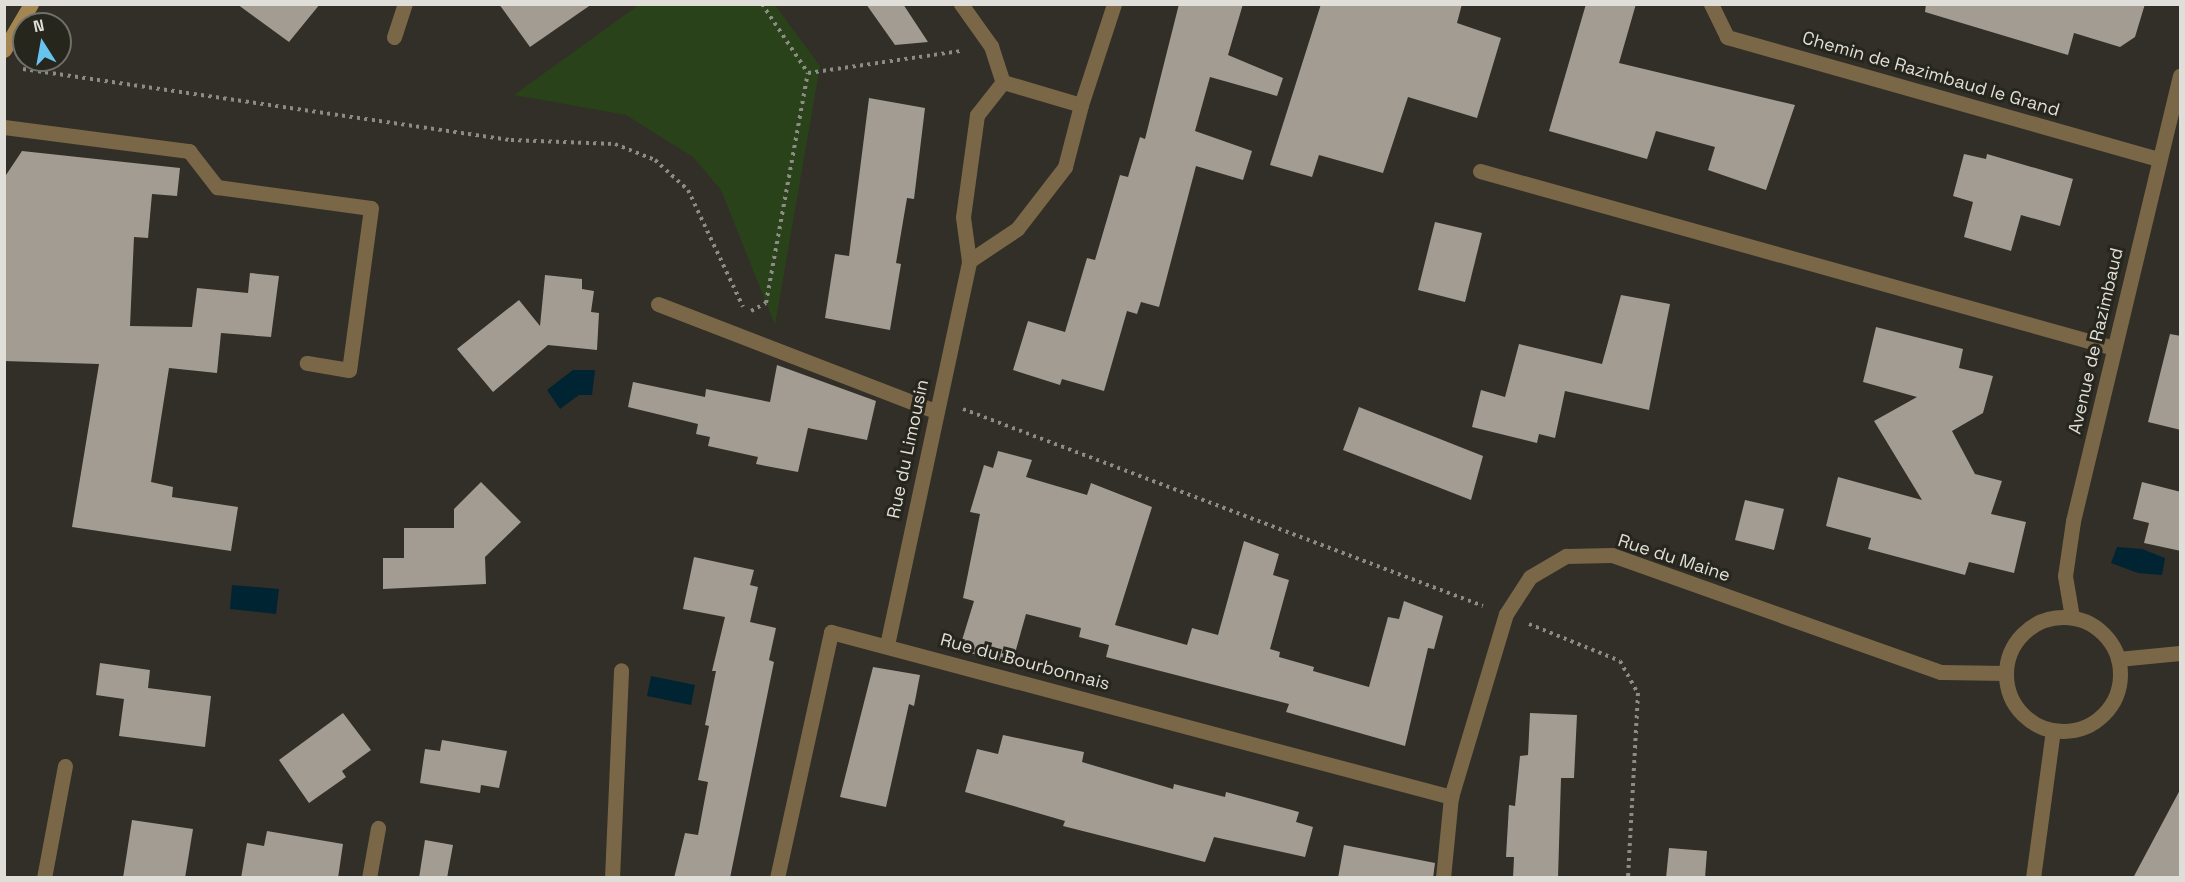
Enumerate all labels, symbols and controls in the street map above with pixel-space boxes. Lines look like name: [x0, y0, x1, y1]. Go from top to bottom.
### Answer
north arrow: [12, 12, 72, 72]
text: N: [32, 14, 46, 37]
street label: Chemin de Razimbaud le Grand: [1800, 27, 2062, 121]
street label: Avenue de Razimbaud: [2064, 246, 2128, 436]
street label: Rue du Limousin: [883, 377, 933, 521]
street label: Rue du Maine: [1615, 530, 1733, 586]
street label: Rue du Bourbonnais: [938, 629, 1112, 695]

